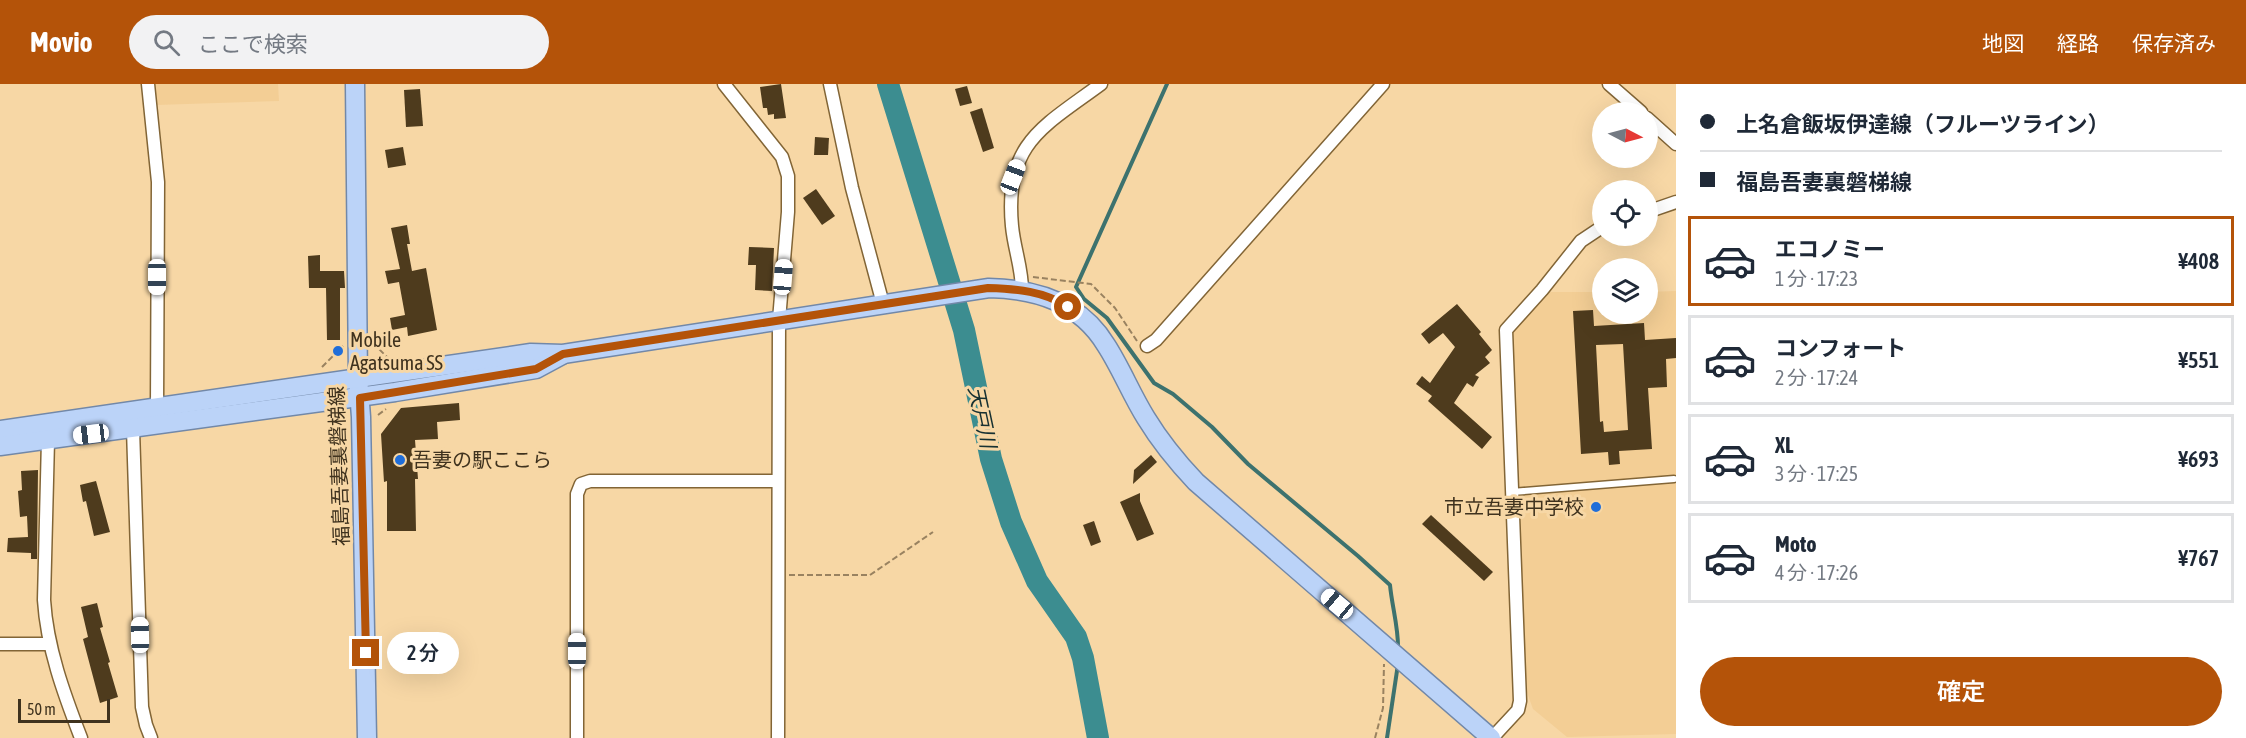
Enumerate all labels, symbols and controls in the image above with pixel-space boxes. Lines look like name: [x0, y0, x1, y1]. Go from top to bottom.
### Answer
search box: [129, 15, 549, 69]
text: Movio: [30, 26, 93, 58]
icon: search: [150, 26, 183, 59]
text: ここで検索: [198, 31, 308, 57]
text: 地図: [1982, 31, 2024, 55]
text: 経路: [2057, 31, 2099, 55]
text: 保存済み: [2132, 31, 2216, 55]
north arrow: [1592, 102, 1658, 168]
map controls: [1592, 102, 1658, 324]
text: 上名倉飯坂伊達線（フルーツライン）: [1736, 111, 2110, 137]
car: [998, 157, 1028, 197]
text: 福島吾妻裏磐梯線: [1736, 169, 1912, 195]
button: locate: [1592, 180, 1658, 246]
icon: car: [1703, 234, 1757, 288]
text: エコノミー: [1775, 236, 1885, 262]
text: ¥408: [2178, 248, 2219, 274]
car: [772, 258, 794, 296]
button: layers: [1592, 258, 1658, 324]
car: [148, 259, 166, 295]
text: 1 分 · 17:23: [1775, 267, 1858, 290]
route start: [1054, 293, 1081, 320]
place label: Mobile Agatsuma SS: [350, 328, 443, 374]
icon: car: [1703, 333, 1757, 387]
text: コンフォート: [1775, 335, 1906, 361]
marker: Mobile Agatsuma SS: [331, 344, 345, 358]
text: ¥551: [2178, 347, 2219, 373]
text: 2 分 · 17:24: [1775, 366, 1858, 389]
water label: 天戸川: [965, 383, 1002, 452]
street label: 福島吾妻裏磐梯線: [324, 386, 353, 546]
car: [72, 423, 110, 445]
icon: car: [1703, 432, 1757, 486]
text: XL: [1775, 432, 1793, 458]
text: ¥693: [2178, 446, 2219, 472]
place label: 吾妻の駅ここら: [412, 448, 552, 471]
marker: 吾妻の駅ここら: [393, 453, 407, 467]
text: 3 分 · 17:25: [1775, 462, 1858, 485]
place label: 市立吾妻中学校: [1444, 495, 1584, 518]
marker: 市立吾妻中学校: [1589, 500, 1603, 514]
icon: car: [1703, 531, 1757, 585]
text: Moto: [1775, 531, 1817, 557]
text: ¥767: [2178, 545, 2219, 571]
text: 4 分 · 17:26: [1775, 561, 1858, 584]
car: [1317, 586, 1357, 622]
car: [131, 617, 149, 653]
callout: 2 分: [387, 632, 459, 674]
car: [568, 633, 586, 669]
route end: [352, 639, 379, 666]
text: 2 分: [407, 641, 439, 664]
button: 確定: [1700, 657, 2222, 726]
scale bar: [18, 696, 110, 724]
text: 50 m: [27, 700, 56, 718]

